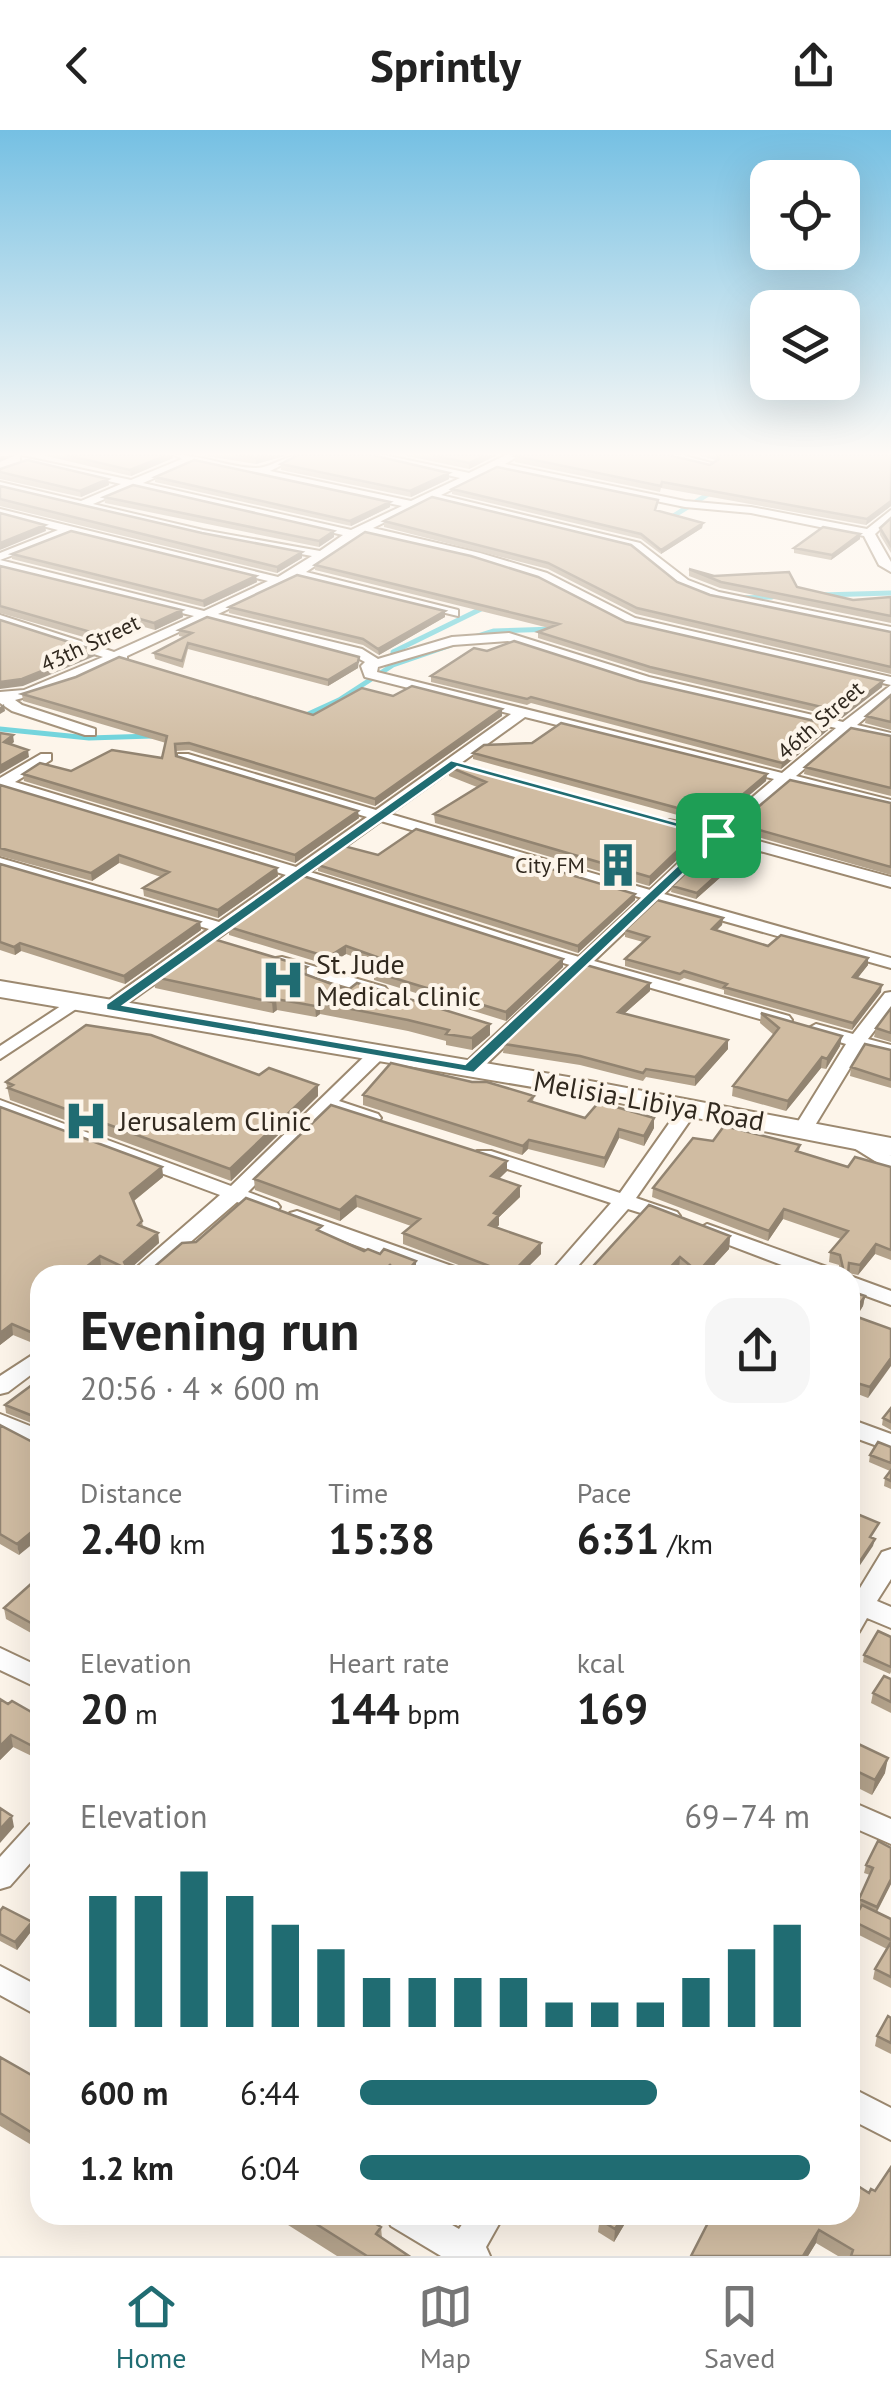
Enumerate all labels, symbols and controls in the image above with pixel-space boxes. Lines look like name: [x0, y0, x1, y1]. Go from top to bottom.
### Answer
text: Sprintly: [370, 36, 521, 94]
icon: back: [50, 38, 105, 93]
icon: share: [786, 38, 841, 93]
map controls: [750, 160, 860, 400]
button: locate: [750, 160, 860, 270]
button: layers: [750, 290, 860, 400]
street label: 43th Street: [36, 608, 144, 678]
street label: 46th Street: [771, 674, 869, 765]
pin: [676, 793, 761, 878]
icon: arrive: [691, 808, 746, 863]
building icon: City FM: [594, 841, 642, 889]
place label: City FM: [515, 851, 585, 879]
place label: St. Jude Medical clinic: [316, 945, 481, 1014]
hospital icon: St. Jude Medical clinic: [259, 956, 307, 1004]
street label: Melisia-Libiya Road: [531, 1062, 767, 1139]
hospital icon: Jerusalem Clinic: [62, 1097, 110, 1145]
place label: Jerusalem Clinic: [118, 1102, 311, 1139]
text: Evening run: [80, 1294, 360, 1365]
button: share: [705, 1298, 810, 1403]
text: 20:56 · 4 × 600 m: [80, 1367, 320, 1409]
text: Distance: [80, 1474, 183, 1511]
text: Time: [328, 1474, 388, 1511]
text: Pace: [577, 1474, 631, 1511]
text: 2.40: [80, 1511, 162, 1566]
text: 15:38: [328, 1511, 435, 1566]
text: 6:31: [577, 1511, 659, 1566]
text: km: [162, 1525, 205, 1562]
text: /km: [659, 1525, 713, 1562]
text: Elevation: [80, 1644, 192, 1681]
text: Heart rate: [328, 1644, 449, 1681]
text: kcal: [577, 1644, 624, 1681]
text: 20: [80, 1681, 128, 1736]
text: 144: [328, 1681, 400, 1736]
text: 169: [577, 1681, 648, 1736]
text: m: [128, 1695, 158, 1732]
text: bpm: [400, 1695, 460, 1732]
text: Elevation: [80, 1795, 207, 1837]
text: 69–74 m: [685, 1795, 810, 1837]
text: 600 m: [80, 2072, 168, 2114]
text: 6:44: [240, 2072, 299, 2114]
text: 1.2 km: [80, 2147, 174, 2189]
text: 6:04: [240, 2147, 299, 2189]
tab: Home: [116, 2279, 186, 2376]
tab: Map: [418, 2279, 473, 2376]
tab: Saved: [704, 2279, 775, 2376]

